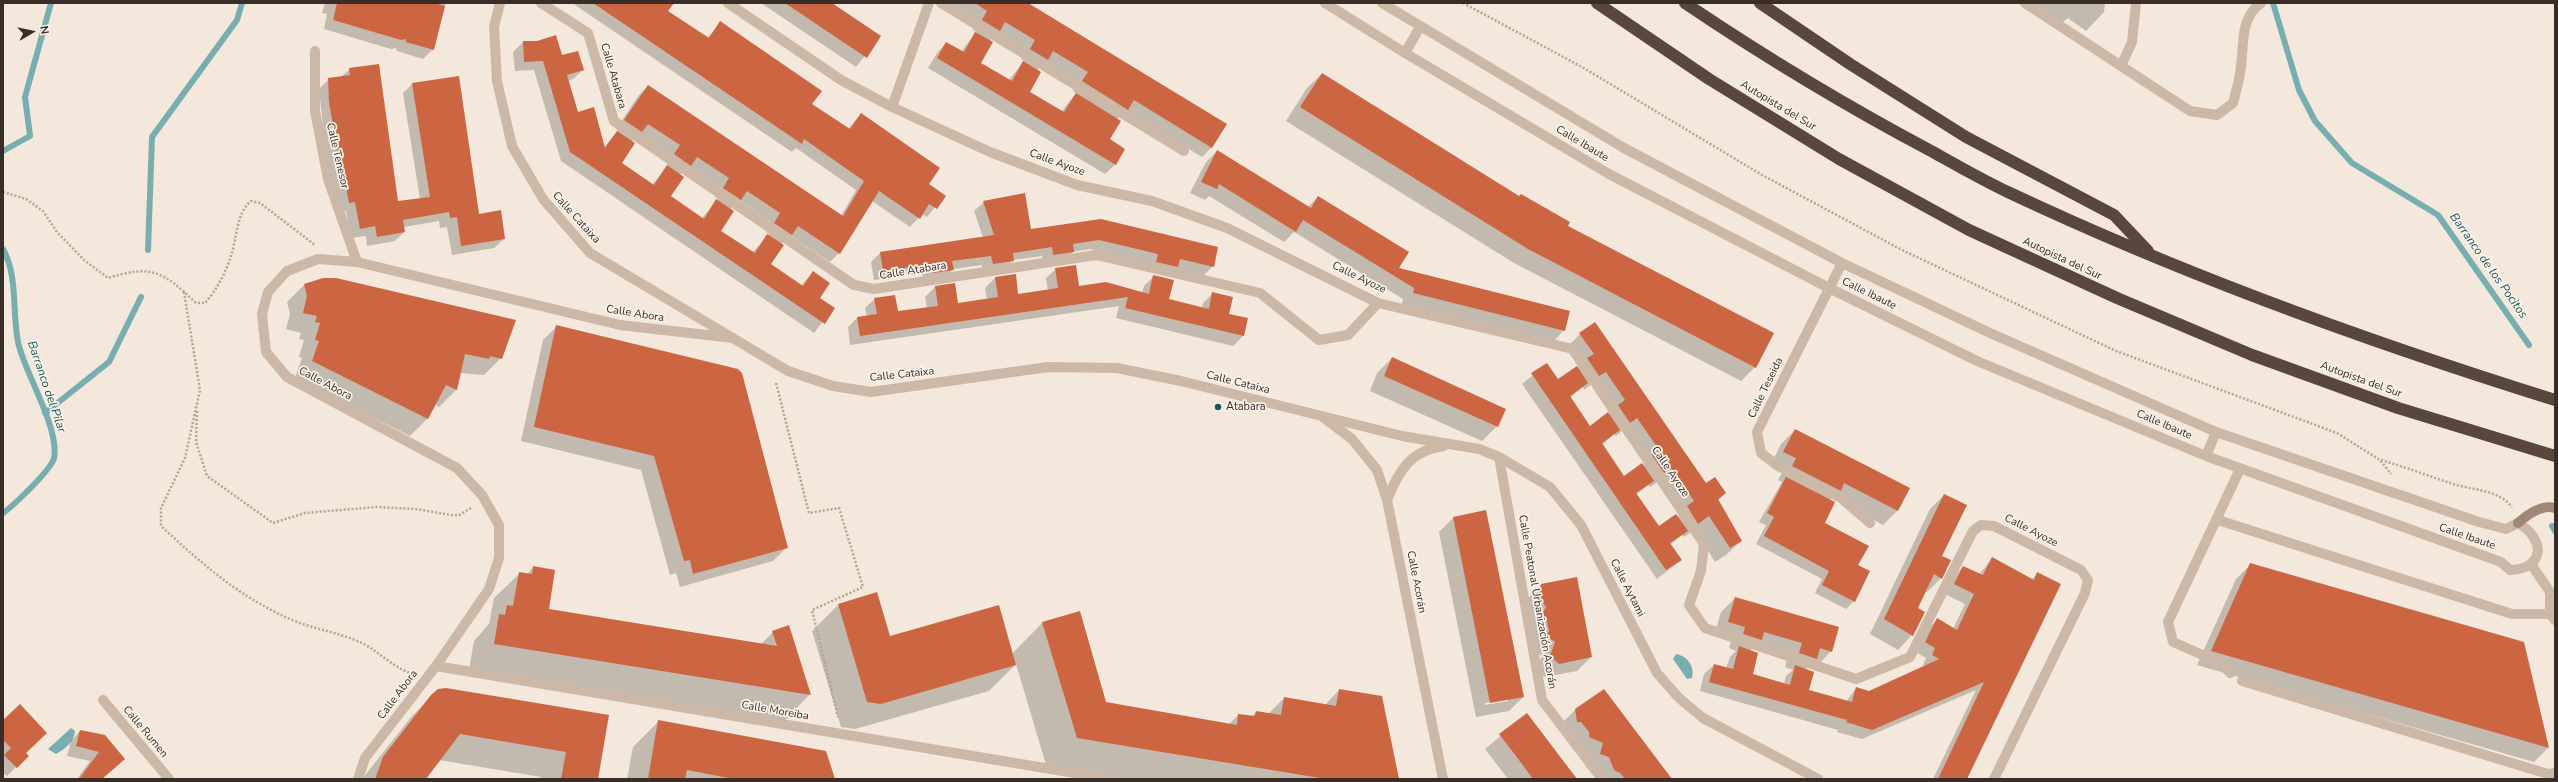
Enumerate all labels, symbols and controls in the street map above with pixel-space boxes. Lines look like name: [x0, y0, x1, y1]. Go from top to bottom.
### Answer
north arrow: [12, 12, 52, 52]
text: N: [36, 25, 52, 35]
street label: Calle Atabara: [597, 42, 629, 110]
street label: Autopista del Sur: [1738, 78, 1818, 134]
street label: Calle Tenesor: [323, 122, 351, 190]
street label: Calle Ibaute: [1553, 123, 1611, 165]
street label: Calle Ayoze: [1027, 147, 1087, 179]
street label: Calle Cataixa: [549, 189, 603, 247]
water label: Barranco de los Pocitos: [2446, 210, 2530, 322]
street label: Autopista del Sur: [2020, 235, 2104, 283]
street label: Calle Atabara: [879, 259, 947, 283]
street label: Calle Ayoze: [1330, 259, 1388, 297]
street label: Calle Ibaute: [1840, 275, 1898, 313]
street label: Calle Abora: [605, 303, 665, 325]
water label: Barranco del Pilar: [24, 339, 68, 435]
street label: Calle Teseida: [1746, 356, 1786, 420]
street label: Autopista del Sur: [2318, 359, 2404, 401]
street label: Calle Abora: [296, 364, 354, 404]
street label: Calle Cataixa: [869, 365, 935, 385]
street label: Calle Cataixa: [1205, 369, 1271, 397]
place label: Atabara: [1226, 400, 1266, 414]
marker: Atabara: [1213, 402, 1223, 412]
street label: Calle Ibaute: [2134, 407, 2194, 443]
street label: Calle Ayoze: [1648, 444, 1692, 500]
street label: Calle Ayoze: [2002, 512, 2060, 550]
street label: Calle Peatonal Urbanización Acorán: [1515, 514, 1559, 690]
street label: Calle Ibaute: [2437, 521, 2497, 553]
street label: Calle Acorán: [1403, 550, 1429, 614]
street label: Calle Aytami: [1607, 557, 1647, 619]
street label: Calle Abora: [375, 668, 421, 722]
street label: Calle Moreiba: [740, 699, 810, 723]
street label: Calle Rumen: [120, 704, 170, 760]

